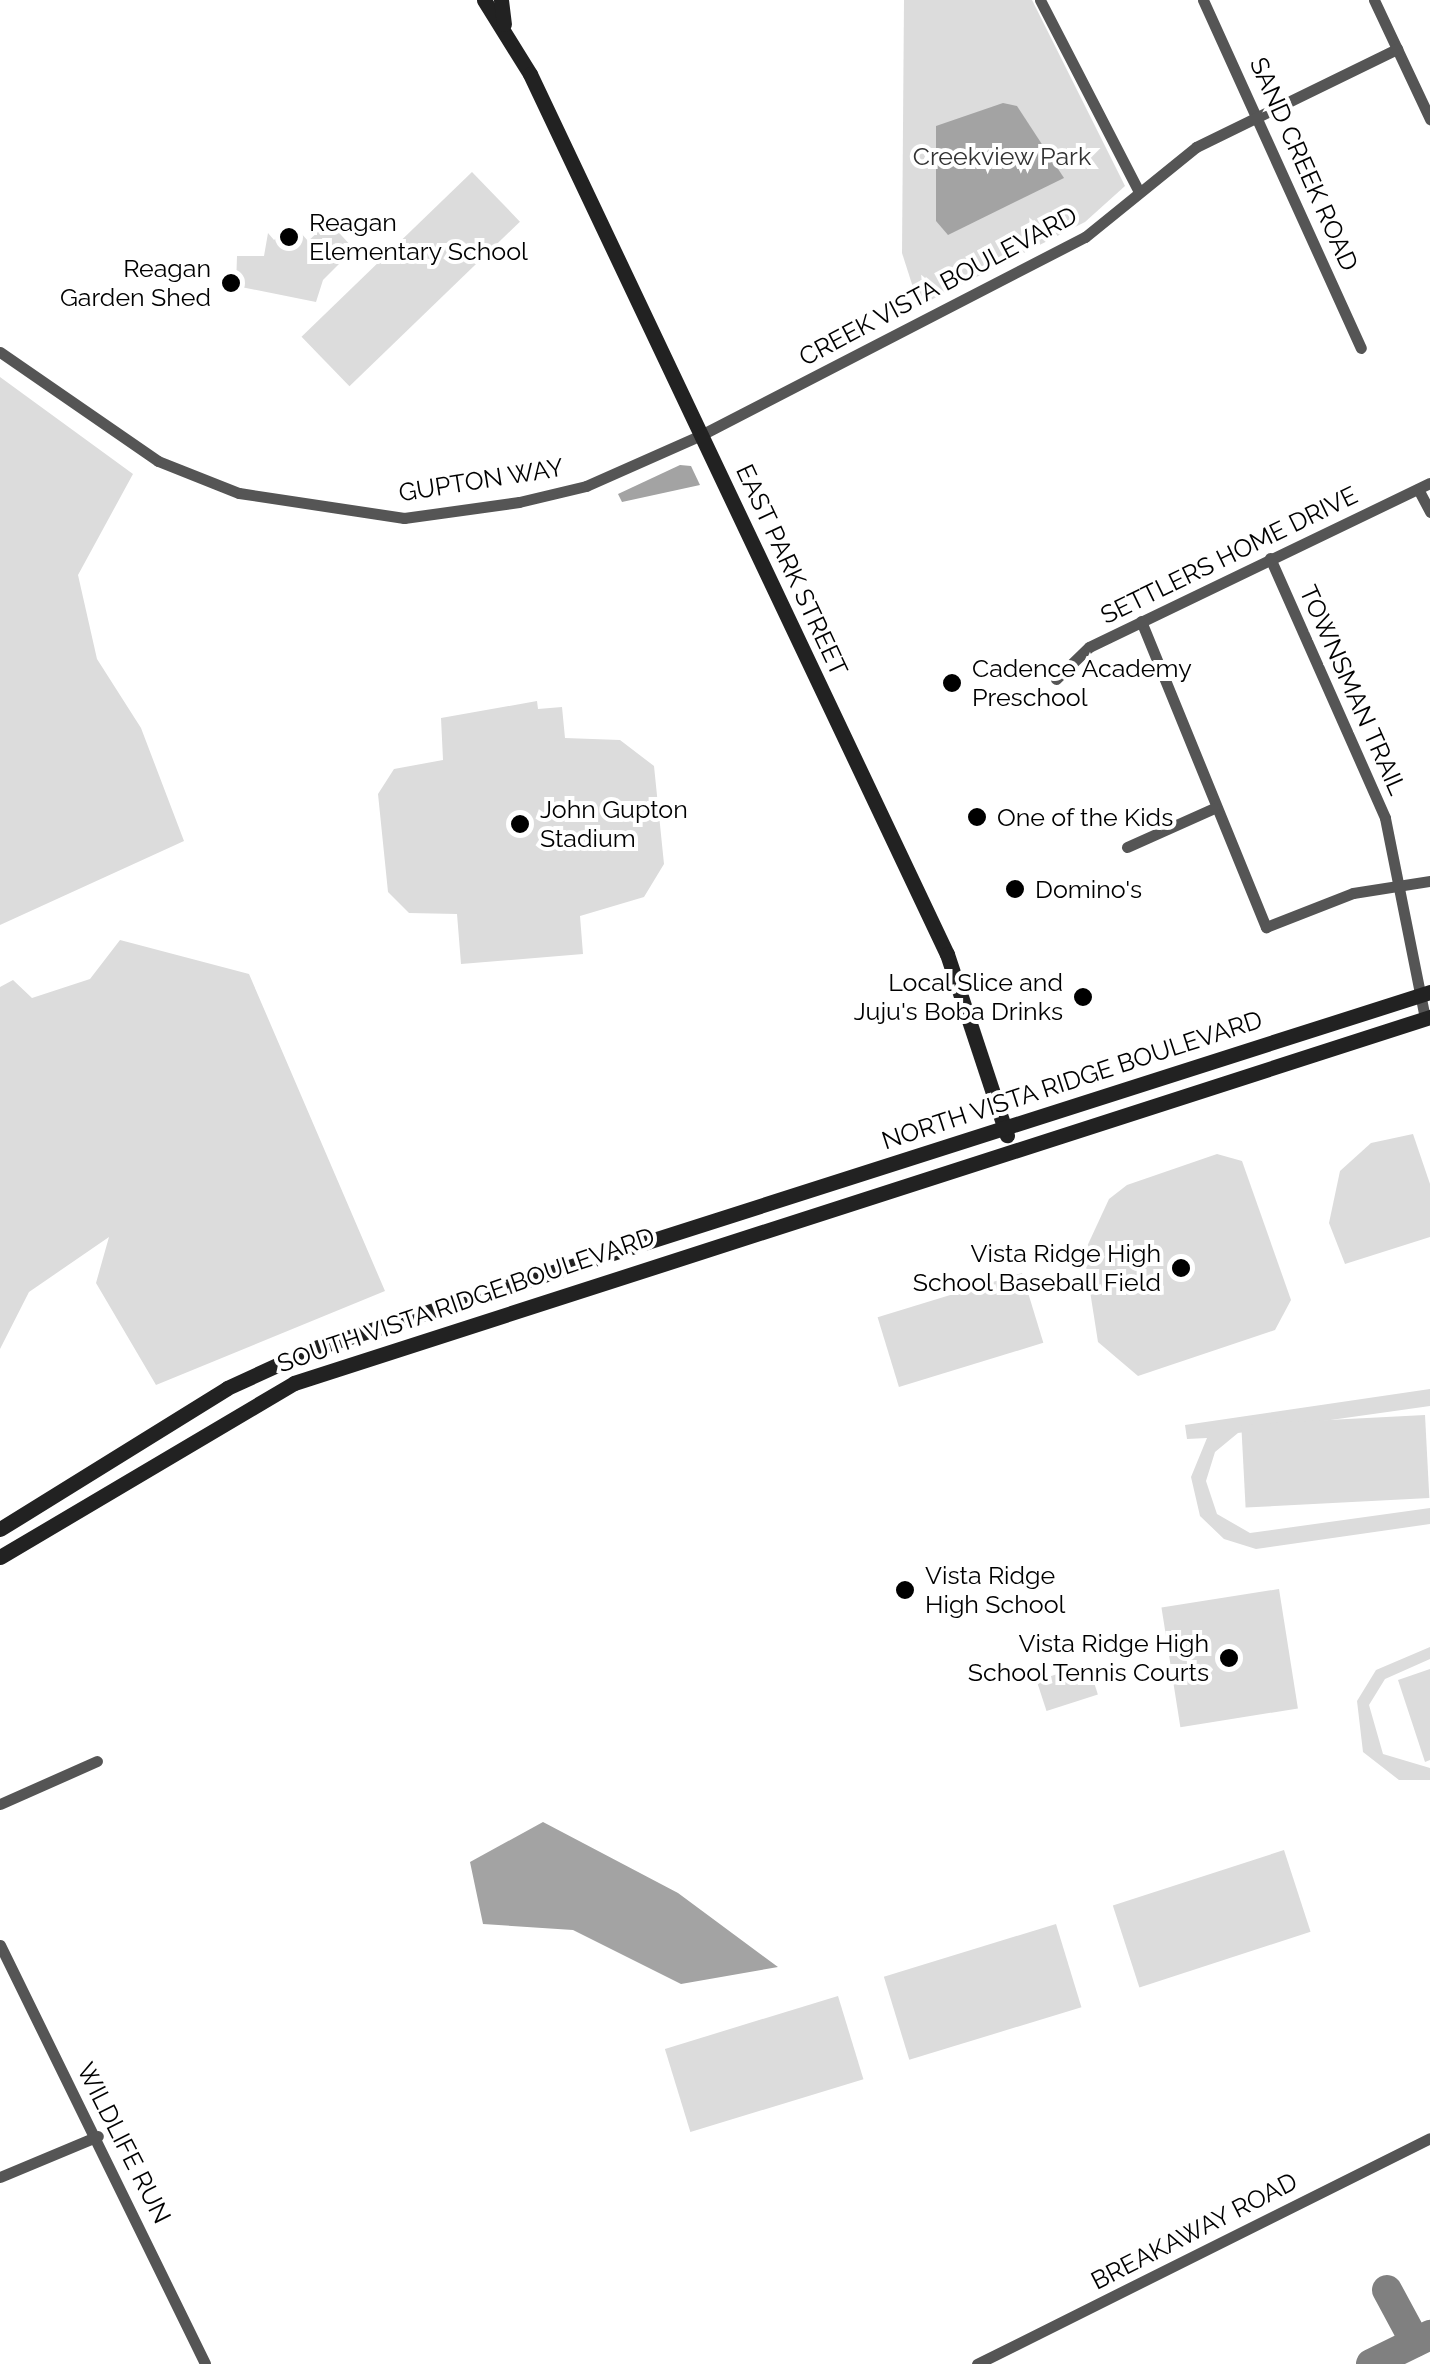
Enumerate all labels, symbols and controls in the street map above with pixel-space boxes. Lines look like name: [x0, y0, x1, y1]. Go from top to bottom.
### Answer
street label: SAND CREEK ROAD: [1243, 52, 1365, 276]
park label: Creekview Park: [913, 141, 1091, 171]
street label: CREEK VISTA BOULEVARD: [793, 199, 1083, 373]
place label: Reagan Elementary School: [309, 208, 529, 267]
marker: Reagan Elementary School: [278, 226, 300, 248]
place label: Reagan Garden Shed: [60, 254, 211, 313]
marker: Reagan Garden Shed: [220, 272, 242, 294]
street label: GUPTON WAY: [396, 452, 566, 508]
street label: EAST PARK STREET: [730, 459, 854, 681]
street label: SETTLERS HOME DRIVE: [1096, 480, 1362, 630]
street label: TOWNSMAN TRAIL: [1293, 580, 1413, 800]
place label: Cadence Academy Preschool: [972, 654, 1193, 713]
marker: Cadence Academy Preschool: [941, 672, 963, 694]
place label: John Gupton Stadium: [540, 795, 688, 854]
place label: One of the Kids: [997, 802, 1174, 832]
marker: One of the Kids: [966, 806, 988, 828]
marker: John Gupton Stadium: [509, 813, 531, 835]
place label: Domino's: [1035, 874, 1142, 904]
marker: Domino's: [1004, 878, 1026, 900]
place label: Local Slice and Juju's Boba Drinks: [854, 968, 1063, 1027]
marker: Local Slice and Juju's Boba Drinks: [1072, 986, 1094, 1008]
street label: NORTH VISTA RIDGE BOULEVARD: [877, 1004, 1267, 1156]
street label: SOUTH VISTA RIDGE BOULEVARD: [273, 1221, 659, 1379]
place label: Vista Ridge High School Baseball Field: [911, 1239, 1161, 1298]
marker: Vista Ridge High School Baseball Field: [1170, 1257, 1192, 1279]
place label: Vista Ridge High School: [925, 1561, 1065, 1620]
marker: Vista Ridge High School: [894, 1579, 916, 1601]
place label: Vista Ridge High School Tennis Courts: [966, 1629, 1209, 1688]
marker: Vista Ridge High School Tennis Courts: [1218, 1647, 1240, 1669]
street label: WILDLIFE RUN: [71, 2058, 177, 2228]
street label: BREAKAWAY ROAD: [1086, 2166, 1302, 2296]

